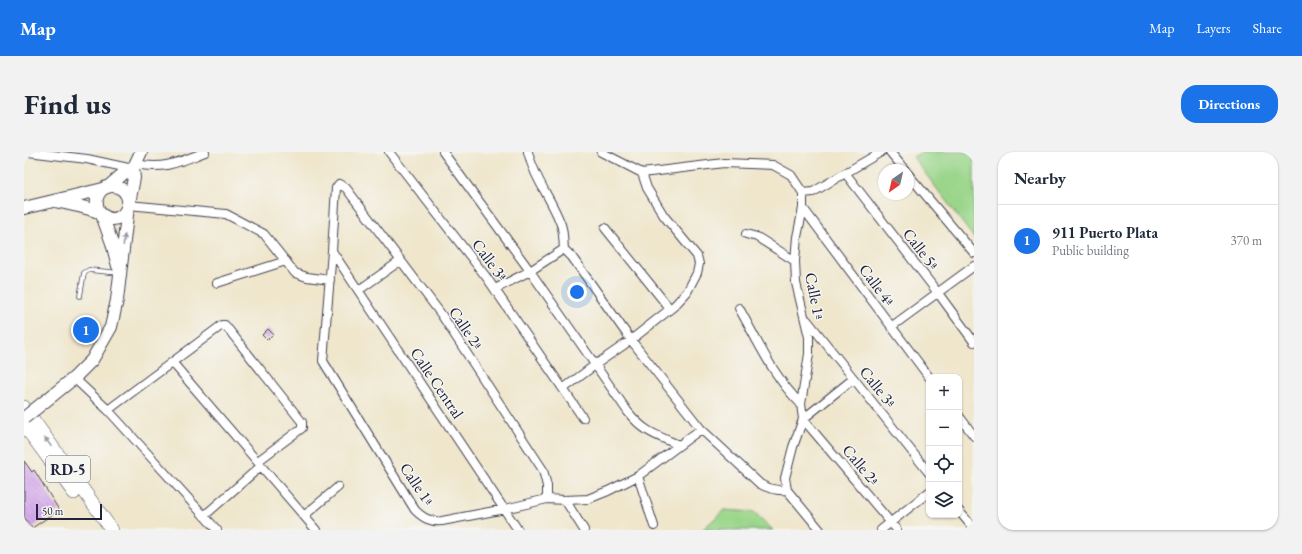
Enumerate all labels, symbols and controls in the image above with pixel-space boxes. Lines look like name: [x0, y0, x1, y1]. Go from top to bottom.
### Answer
text: Map: [20, 16, 56, 41]
text: Map: [1149, 19, 1174, 37]
text: Layers: [1196, 19, 1231, 37]
text: Share: [1253, 19, 1282, 37]
button: Directions: [1181, 85, 1278, 123]
text: Find us: [24, 86, 111, 122]
north arrow: [878, 164, 914, 200]
text: Nearby: [1014, 167, 1066, 189]
text: 911 Puerto Plata: [1052, 223, 1158, 242]
street label: Calle 5ª: [898, 224, 944, 274]
text: 1: [1024, 232, 1030, 249]
text: 370 m: [1231, 232, 1262, 249]
one-way arrow: [121, 234, 127, 246]
street label: Calle 3ª: [467, 235, 513, 285]
text: Public building: [1052, 242, 1129, 259]
street label: Calle 4ª: [854, 260, 900, 310]
street label: Calle 1ª: [800, 271, 830, 321]
your location: [567, 282, 587, 302]
street label: Calle 2ª: [444, 302, 488, 354]
pin: 1: [73, 315, 99, 345]
street label: Calle Central: [406, 343, 469, 423]
street label: Calle 3ª: [855, 362, 901, 412]
map controls: [926, 374, 962, 518]
button: +: [926, 374, 962, 410]
button: −: [926, 410, 962, 446]
one-way arrow: [44, 436, 52, 447]
street label: Calle 2ª: [838, 440, 884, 490]
button: locate: [926, 446, 962, 482]
road number: RD-5: [46, 456, 90, 482]
street label: Calle 1ª: [395, 458, 439, 510]
button: layers: [926, 482, 962, 518]
scale bar: [36, 502, 102, 521]
text: 50 m: [42, 504, 63, 518]

